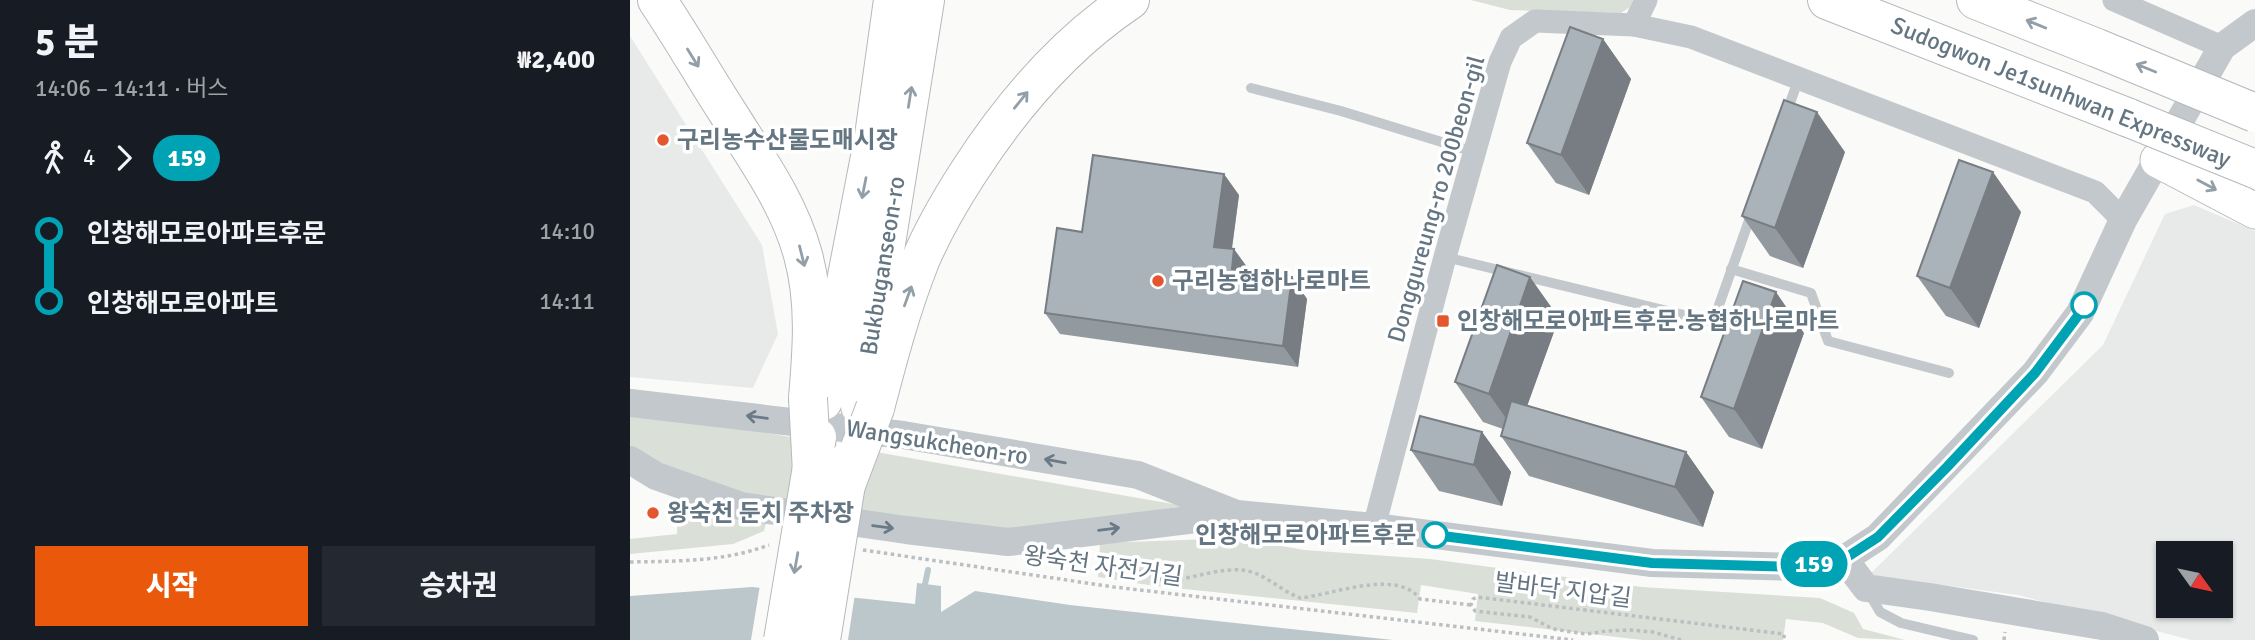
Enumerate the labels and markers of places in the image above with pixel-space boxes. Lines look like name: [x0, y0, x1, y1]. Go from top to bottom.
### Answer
place label: 구리농수산물도매시장: [677, 125, 898, 155]
marker: 구리농수산물도매시장: [655, 132, 671, 148]
place label: 구리농협하나로마트: [1172, 266, 1371, 296]
marker: 구리농협하나로마트: [1150, 273, 1166, 289]
unlabelled marker: [2071, 292, 2097, 318]
place label: 인창해모로아파트후문.농협하나로마트: [1457, 306, 1839, 336]
marker: 인창해모로아파트후문.농협하나로마트: [1435, 313, 1451, 329]
place label: 왕숙천 둔치 주차장: [667, 498, 854, 528]
marker: 왕숙천 둔치 주차장: [645, 505, 661, 521]
place label: 인창해모로아파트후문: [1195, 520, 1416, 550]
marker: 인창해모로아파트후문: [1422, 522, 1448, 548]

